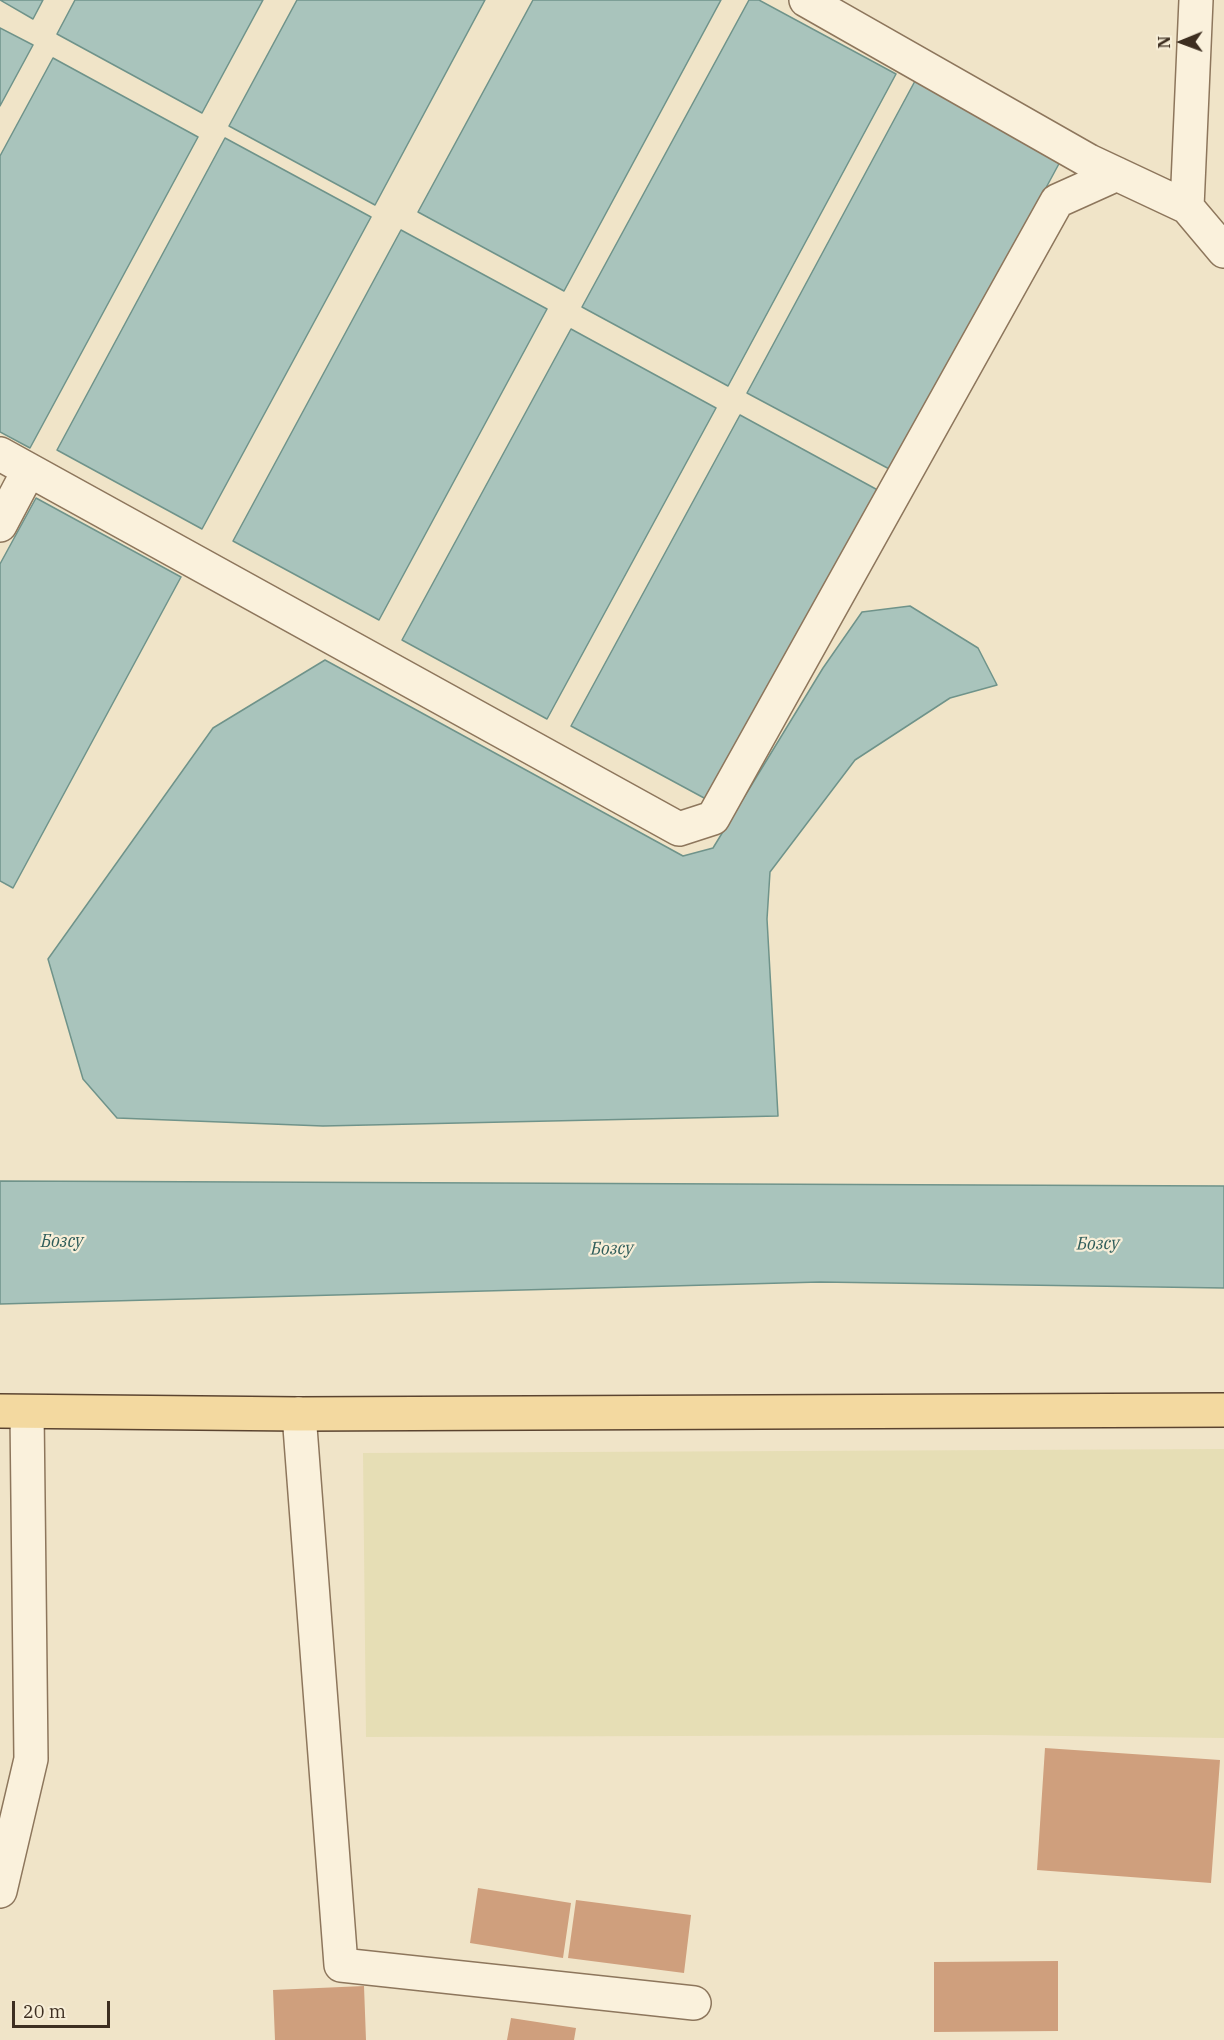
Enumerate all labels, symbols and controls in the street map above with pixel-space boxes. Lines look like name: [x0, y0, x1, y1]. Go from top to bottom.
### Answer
north arrow: [1152, 12, 1212, 72]
text: N: [1154, 36, 1174, 49]
water label: Бозсу: [41, 1231, 83, 1253]
water label: Бозсу: [1077, 1233, 1119, 1255]
water label: Бозсу: [591, 1238, 633, 1260]
scale bar: [15, 1989, 112, 2027]
text: 20 m: [23, 2000, 66, 2023]

